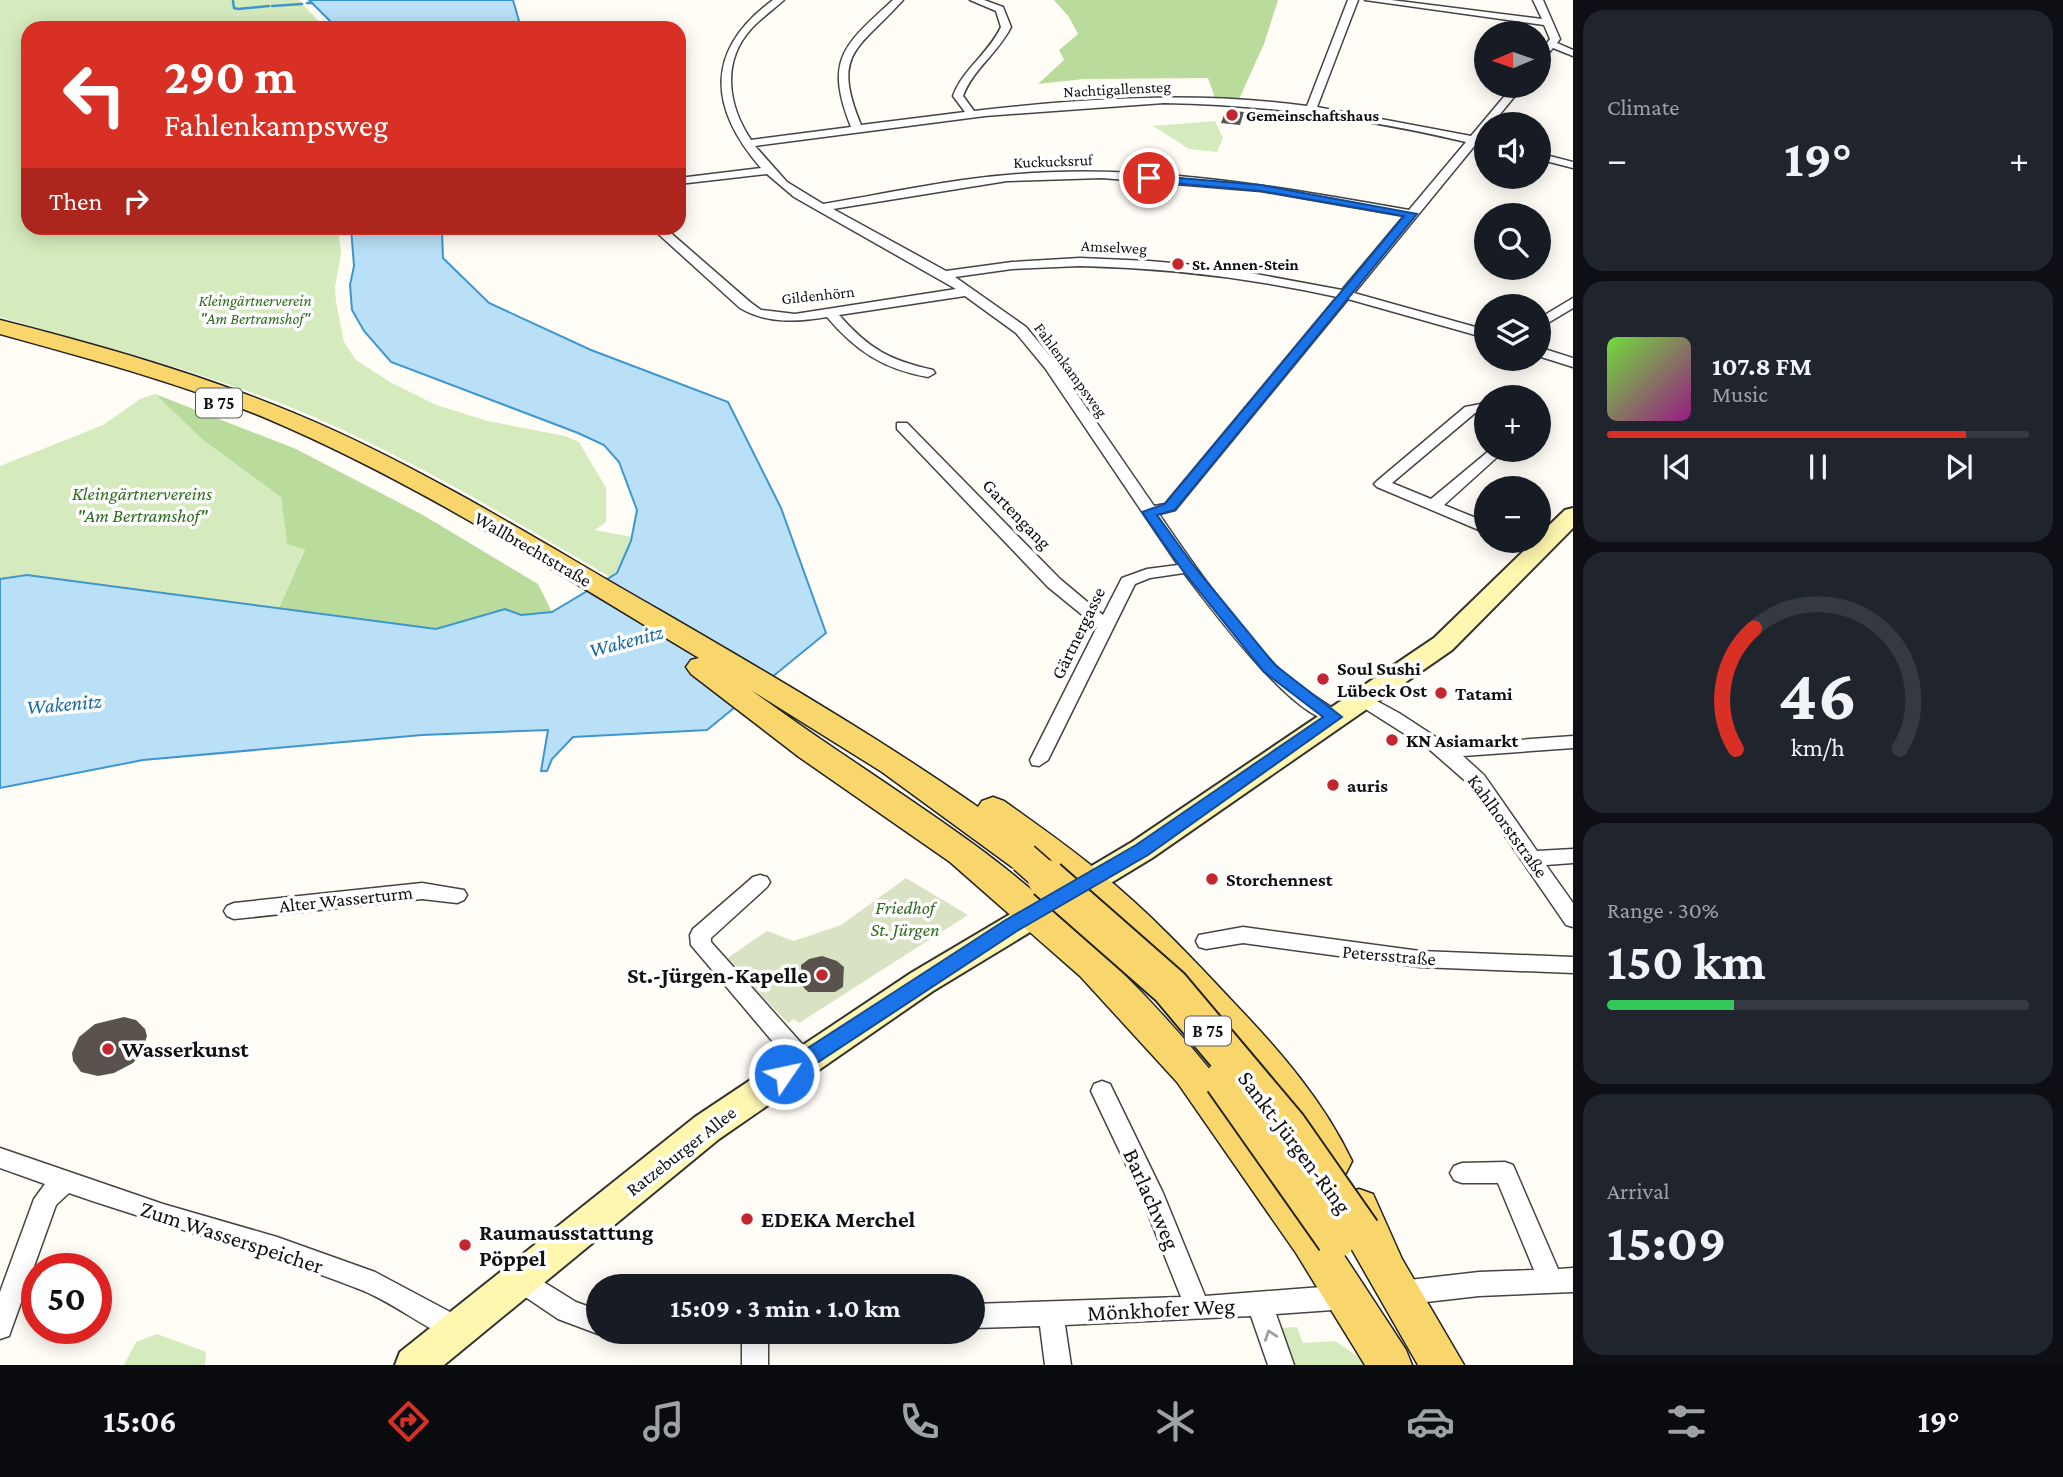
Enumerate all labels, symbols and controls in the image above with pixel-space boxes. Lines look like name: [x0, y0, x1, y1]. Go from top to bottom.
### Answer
north arrow: [1474, 21, 1550, 98]
map controls: [1474, 21, 1551, 553]
icon: left: [49, 49, 140, 140]
text: 290 m: [164, 49, 296, 104]
street label: Nachtigallensteg: [1063, 78, 1172, 101]
text: Climate: [1607, 94, 1679, 120]
text: Fahlenkampsweg: [164, 107, 388, 143]
marker: Gemeinschaftshaus: [1224, 107, 1240, 123]
place label: Gemeinschaftshaus: [1246, 107, 1379, 124]
button: sound: [1474, 112, 1551, 189]
text: 19°: [1784, 129, 1852, 187]
text: −: [1607, 138, 1627, 180]
text: +: [2009, 138, 2029, 180]
pin: [1119, 148, 1179, 208]
street label: Kuckucksruf: [1013, 151, 1094, 171]
icon: arrive: [1130, 159, 1168, 197]
icon: right: [117, 182, 155, 220]
text: Then: [49, 187, 103, 216]
button: search: [1474, 203, 1551, 280]
street label: Amselweg: [1081, 237, 1148, 258]
marker: St. Annen-Stein: [1170, 256, 1186, 272]
place label: St. Annen-Stein: [1192, 256, 1299, 273]
street label: Gildenhörn: [781, 283, 856, 307]
park label: Kleingärtnerverein "Am Bertramshof": [198, 292, 312, 328]
button: layers: [1474, 294, 1551, 371]
street label: Fahlenkampsweg: [1030, 320, 1111, 421]
text: 107.8 FM: [1712, 352, 1812, 381]
text: Music: [1712, 381, 1768, 407]
button: +: [1474, 385, 1551, 462]
road number: B 75: [196, 388, 242, 418]
icon: previous: [1658, 448, 1696, 486]
icon: pause: [1799, 448, 1837, 486]
icon: next: [1940, 448, 1978, 486]
street label: Gartengang: [978, 474, 1056, 554]
button: −: [1474, 476, 1551, 553]
park label: Kleingärtnervereins "Am Bertramshof": [72, 483, 212, 526]
street label: Wallbrechtstraße: [471, 507, 595, 591]
street label: Gärtnergasse: [1047, 583, 1109, 683]
water label: Wakenitz: [586, 619, 667, 662]
text: 46: [1779, 654, 1857, 735]
place label: Soul Sushi Lübeck Ost: [1337, 658, 1427, 701]
marker: Soul Sushi Lübeck Ost: [1315, 671, 1331, 687]
place label: Tatami: [1455, 683, 1513, 704]
marker: Tatami: [1433, 685, 1449, 701]
water label: Wakenitz: [25, 689, 104, 719]
place label: KN Asiamarkt: [1406, 730, 1519, 751]
marker: KN Asiamarkt: [1384, 732, 1400, 748]
text: km/h: [1791, 733, 1845, 760]
street label: Kahlhorststraße: [1464, 770, 1552, 882]
place label: auris: [1347, 775, 1388, 796]
marker: auris: [1325, 777, 1341, 793]
place label: Storchennest: [1226, 869, 1333, 890]
marker: Storchennest: [1204, 871, 1220, 887]
street label: Alter Wasserturm: [278, 882, 414, 916]
park label: Friedhof St. Jürgen: [870, 897, 940, 940]
text: Range · 30%: [1607, 897, 1719, 923]
text: 150 km: [1607, 932, 1766, 990]
street label: Petersstraße: [1341, 940, 1437, 970]
place label: St.-Jürgen-Kapelle: [627, 962, 808, 988]
marker: St.-Jürgen-Kapelle: [814, 967, 830, 983]
road number: B 75: [1185, 1016, 1231, 1046]
place label: Wasserkunst: [121, 1036, 249, 1062]
position arrow: [747, 1037, 821, 1111]
marker: Wasserkunst: [100, 1041, 116, 1057]
street label: Sankt-Jürgen-Ring: [1233, 1066, 1357, 1218]
street label: Ratzeburger Allee: [622, 1102, 740, 1200]
street label: Barlachweg: [1118, 1145, 1186, 1253]
text: Arrival: [1607, 1178, 1670, 1204]
street label: Zum Wasserspeicher: [137, 1195, 327, 1279]
place label: EDEKA Merchel: [761, 1206, 916, 1232]
marker: EDEKA Merchel: [739, 1211, 755, 1227]
text: 15:09: [1607, 1213, 1726, 1271]
place label: Raumausstattung Pöppel: [479, 1219, 654, 1271]
marker: Raumausstattung Pöppel: [457, 1237, 473, 1253]
speed limit sign: 50: [21, 1253, 112, 1344]
street label: Mönkhofer Weg: [1086, 1292, 1236, 1326]
text: 15:09 · 3 min · 1.0 km: [670, 1294, 901, 1323]
one-way arrow: [1264, 1329, 1278, 1341]
icon: directions: [384, 1397, 433, 1446]
icon: music: [639, 1397, 688, 1446]
icon: phone: [895, 1397, 944, 1446]
icon: climate: [1151, 1397, 1200, 1446]
icon: car: [1406, 1397, 1455, 1446]
icon: filters: [1662, 1397, 1711, 1446]
text: 15:06: [103, 1403, 177, 1439]
text: 19°: [1918, 1403, 1960, 1439]

